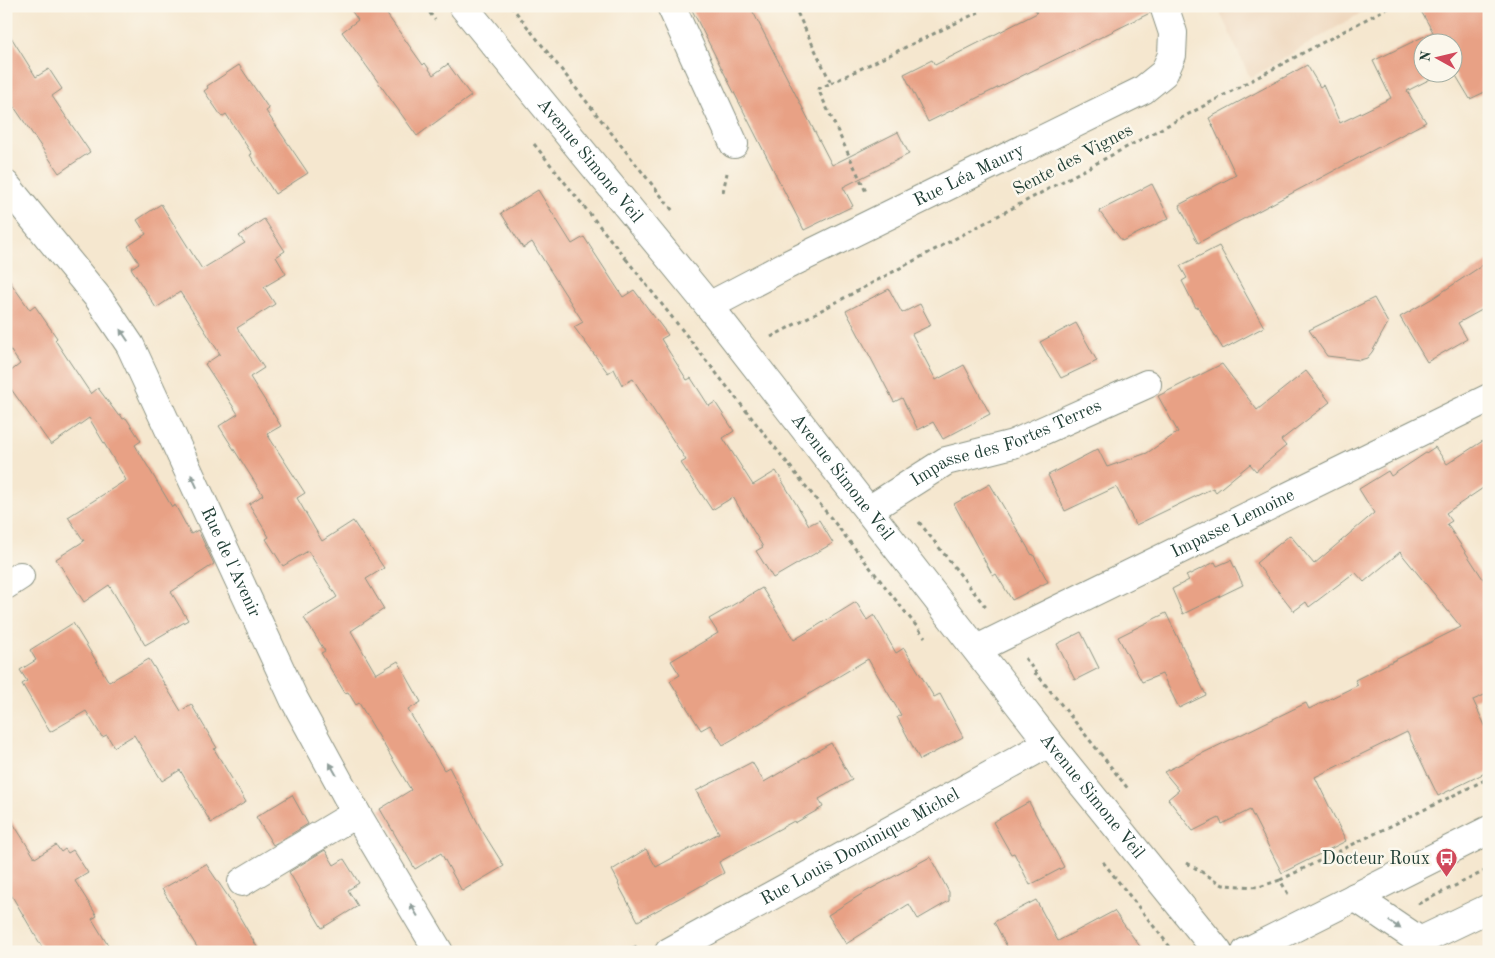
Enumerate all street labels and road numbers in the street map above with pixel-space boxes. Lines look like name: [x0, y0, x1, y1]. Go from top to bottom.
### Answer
street label: Avenue Simone Veil: [534, 95, 646, 226]
street label: Sente des Vignes: [1010, 121, 1136, 199]
street label: Rue Léa Maury: [911, 141, 1028, 210]
street label: Impasse des Fortes Terres: [908, 397, 1104, 490]
street label: Avenue Simone Veil: [788, 411, 897, 544]
street label: Impasse Lemoine: [1168, 486, 1297, 561]
street label: Rue de l'Avenir: [197, 504, 264, 621]
street label: Avenue Simone Veil: [1036, 730, 1148, 862]
street label: Rue Louis Dominique Michel: [758, 785, 962, 909]

